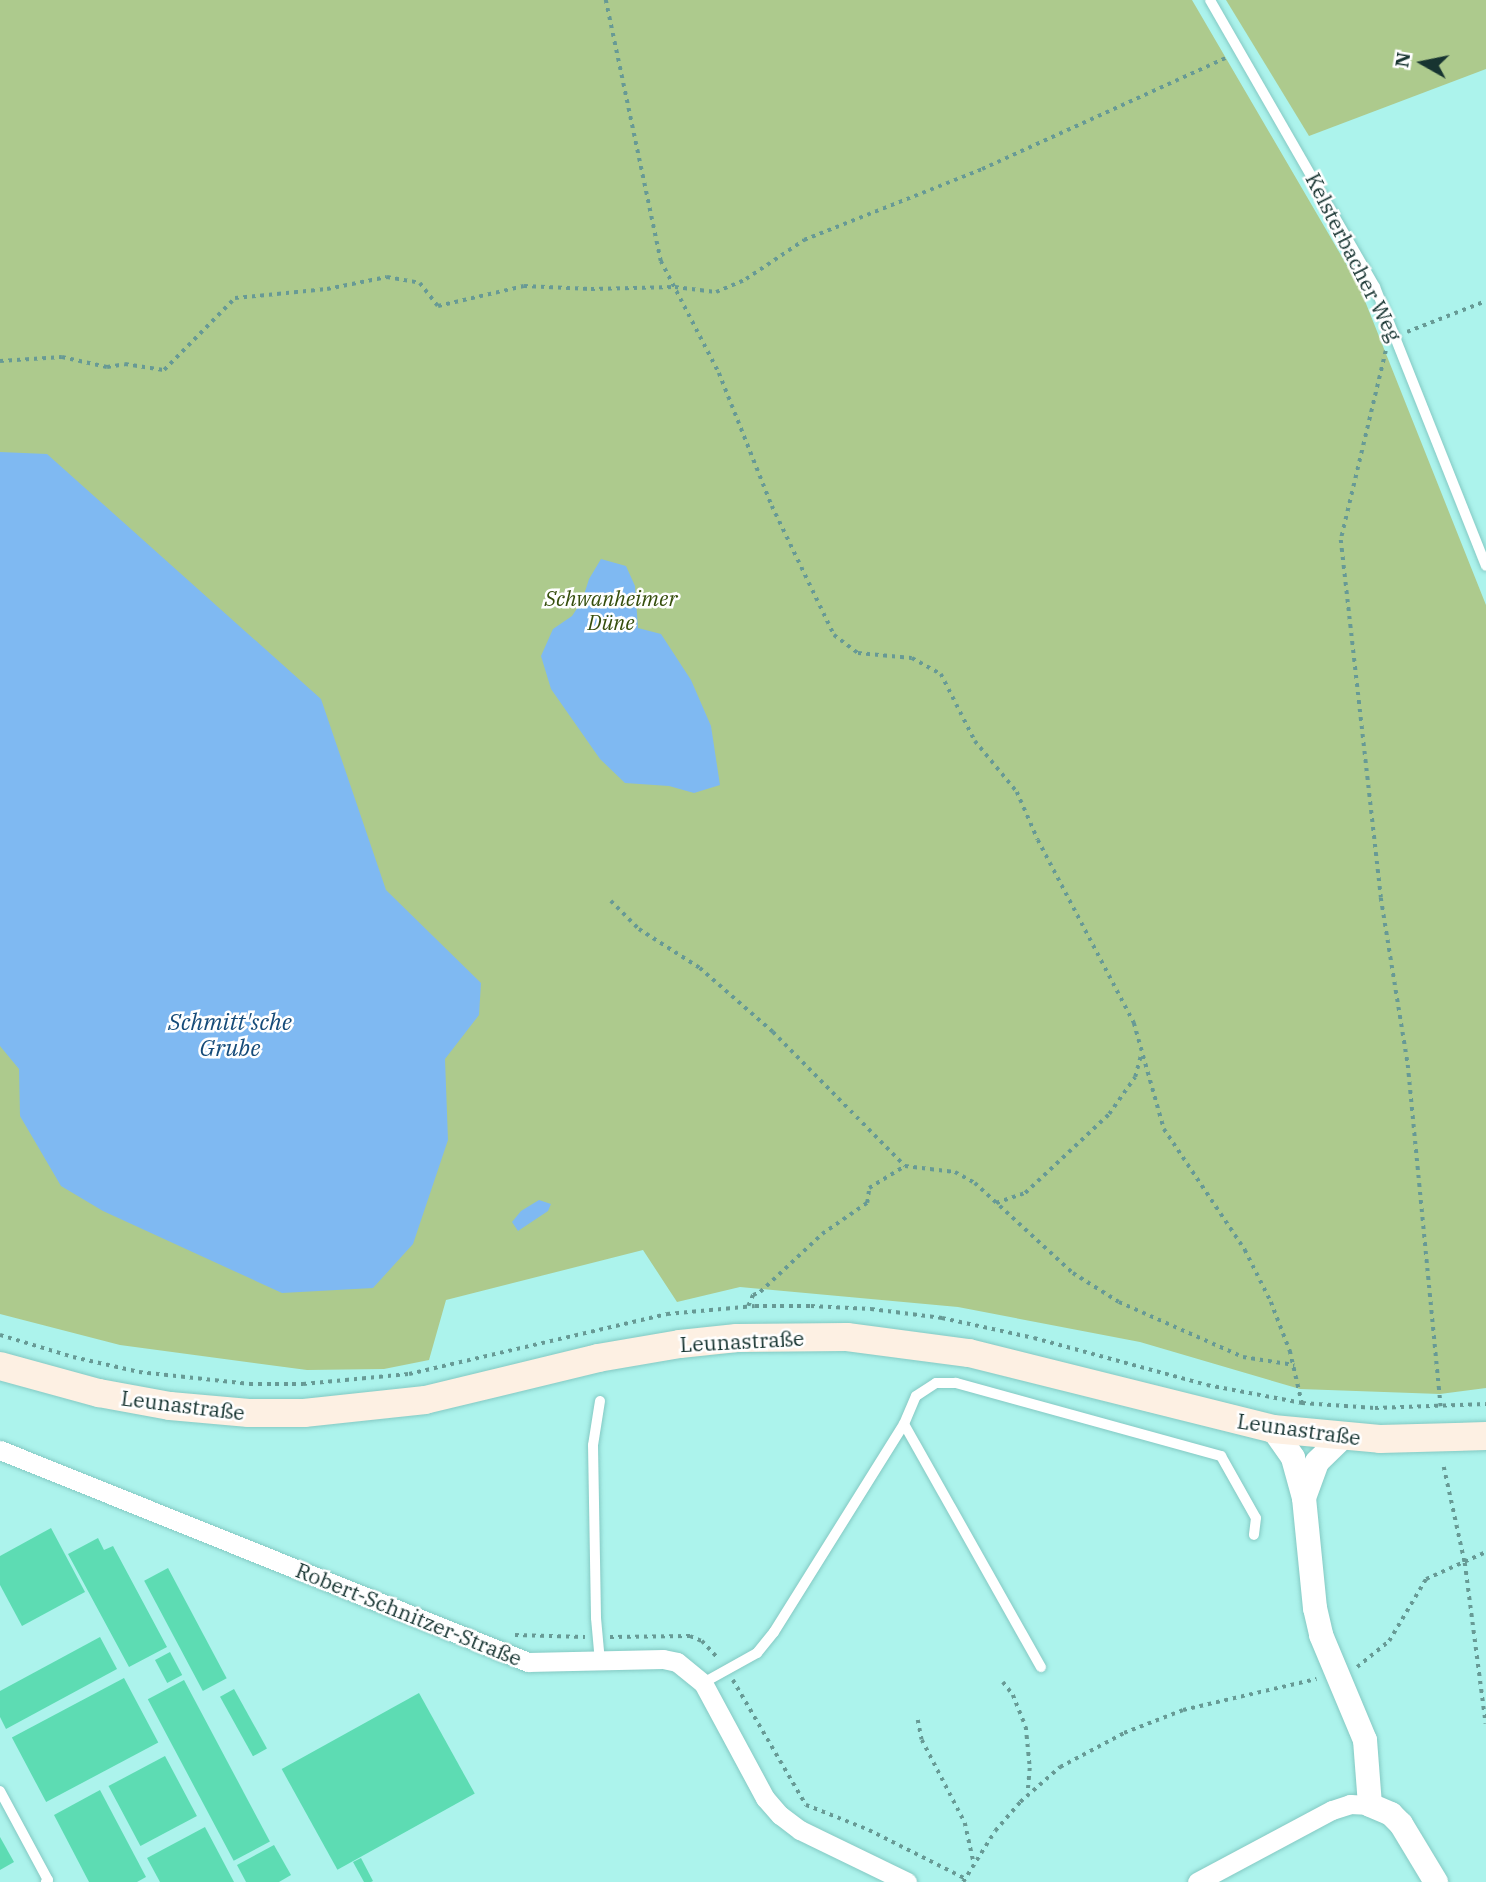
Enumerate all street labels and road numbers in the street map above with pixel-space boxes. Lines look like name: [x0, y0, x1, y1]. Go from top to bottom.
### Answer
street label: Kelsterbacher Weg: [1301, 169, 1407, 345]
street label: Leunastraße: [679, 1325, 805, 1357]
street label: Leunastraße: [120, 1385, 246, 1425]
street label: Leunastraße: [1236, 1408, 1362, 1450]
street label: Robert-Schnitzer-Straße: [292, 1557, 526, 1671]

